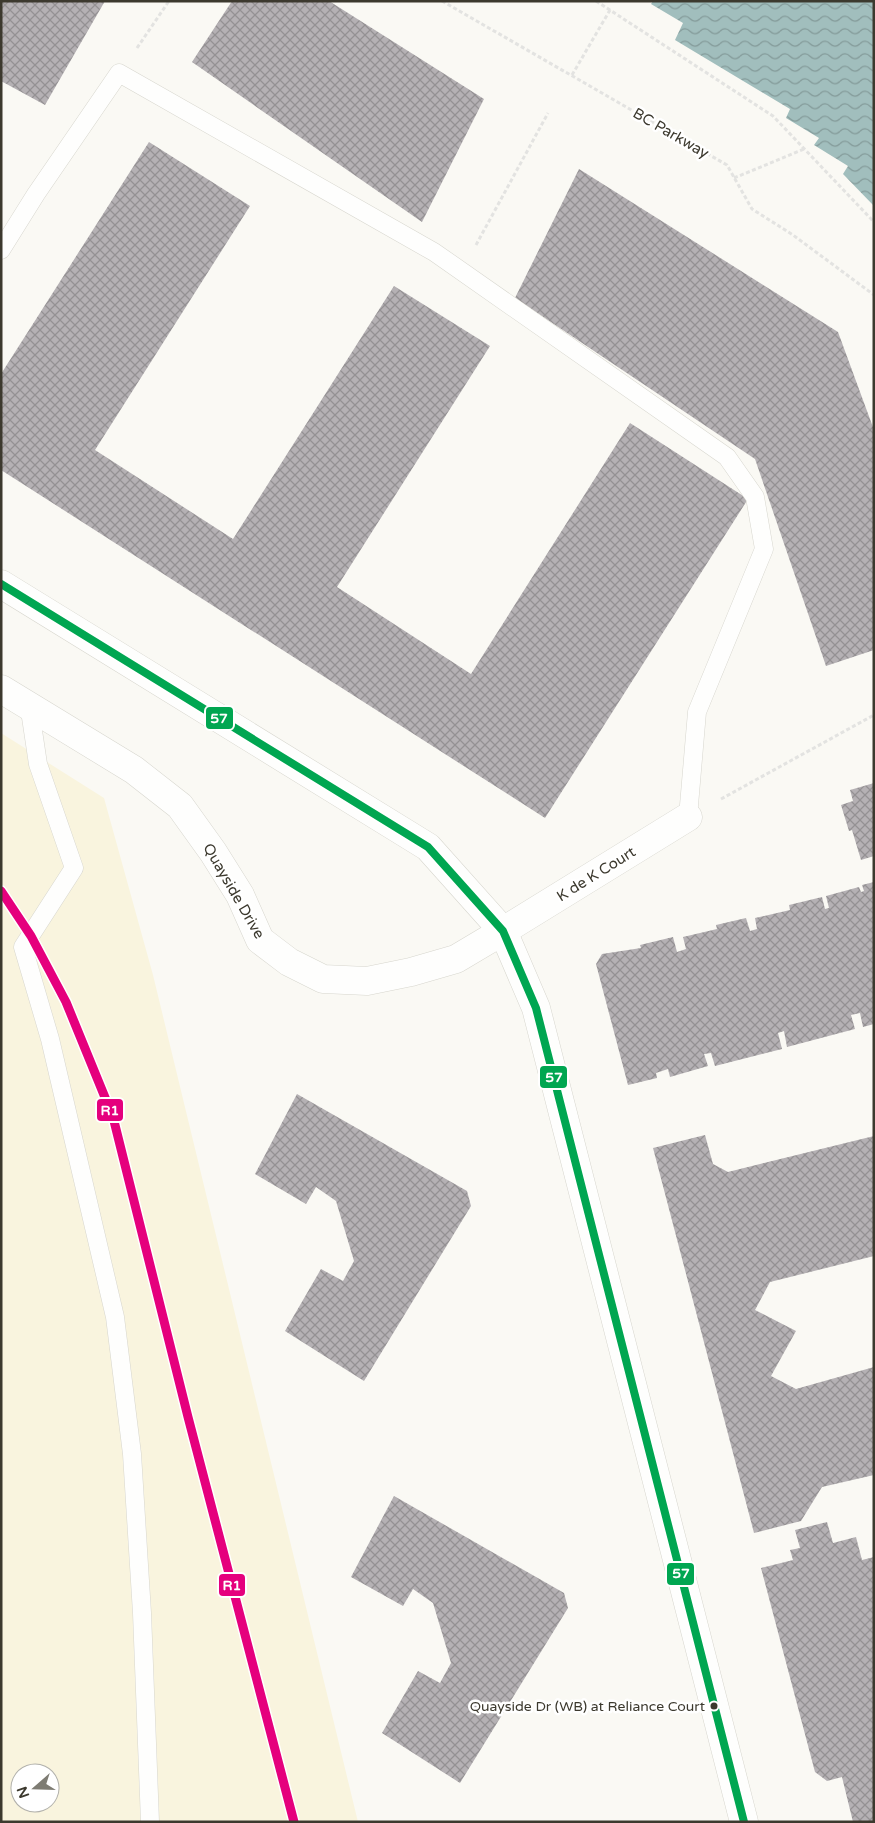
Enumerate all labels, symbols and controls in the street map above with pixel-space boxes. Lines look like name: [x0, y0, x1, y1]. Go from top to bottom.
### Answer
street label: BC Parkway: [630, 104, 712, 162]
line badge: 57: [205, 706, 234, 730]
text: 57: [210, 710, 228, 727]
street label: Quayside Drive: [199, 840, 269, 942]
street label: K de K Court: [553, 842, 639, 905]
line badge: 57: [539, 1065, 568, 1089]
text: 57: [545, 1069, 563, 1086]
line badge: R1: [96, 1098, 124, 1122]
text: R1: [101, 1102, 119, 1119]
line badge: 57: [666, 1562, 695, 1586]
text: 57: [672, 1565, 690, 1582]
line badge: R1: [218, 1573, 246, 1597]
text: R1: [223, 1577, 241, 1594]
place label: Quayside Dr (WB) at Reliance Court: [470, 1698, 706, 1715]
marker: Quayside Dr (WB) at Reliance Court: [709, 1701, 719, 1711]
north arrow: [10, 1763, 60, 1813]
text: N: [13, 1784, 33, 1800]

